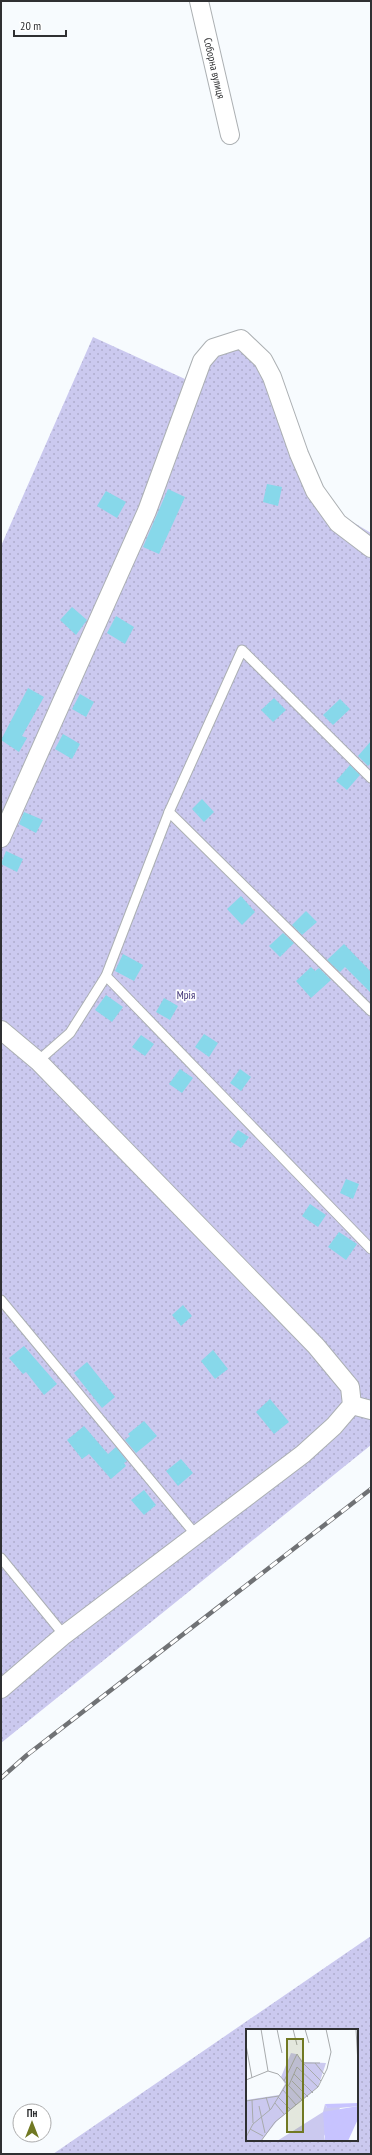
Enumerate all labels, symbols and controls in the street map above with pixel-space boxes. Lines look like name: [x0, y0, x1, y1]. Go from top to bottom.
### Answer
scale bar: [14, 12, 66, 38]
text: 20 m: [20, 18, 41, 33]
street label: Соборна вулиця: [201, 36, 228, 100]
park label: Мрія: [177, 988, 195, 1002]
inset map: [246, 2029, 358, 2141]
north arrow: [12, 2103, 52, 2143]
text: Пн: [27, 2106, 37, 2120]

